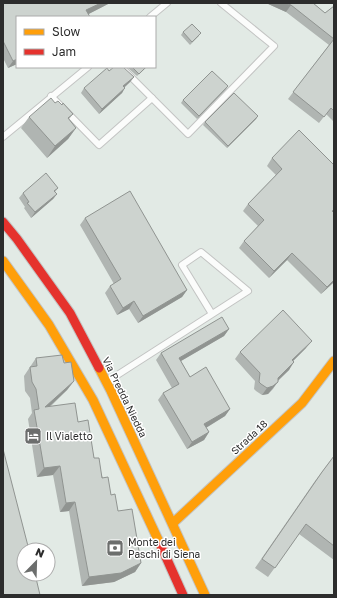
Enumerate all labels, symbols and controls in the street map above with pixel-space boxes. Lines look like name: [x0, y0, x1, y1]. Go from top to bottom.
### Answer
legend: [16, 16, 156, 68]
text: Slow: [52, 24, 80, 39]
text: Jam: [52, 44, 76, 59]
street label: Via Predda Niedda: [100, 355, 150, 439]
street label: Strada 18: [228, 417, 270, 457]
hotel icon: Il Vialetto: [23, 426, 43, 446]
place label: Il Vialetto: [46, 430, 93, 442]
place label: Monte dei Paschi di Siena: [128, 536, 200, 560]
bank icon: Monte dei Paschi di Siena: [105, 538, 125, 558]
north arrow: [16, 542, 56, 582]
text: N: [34, 545, 46, 560]

